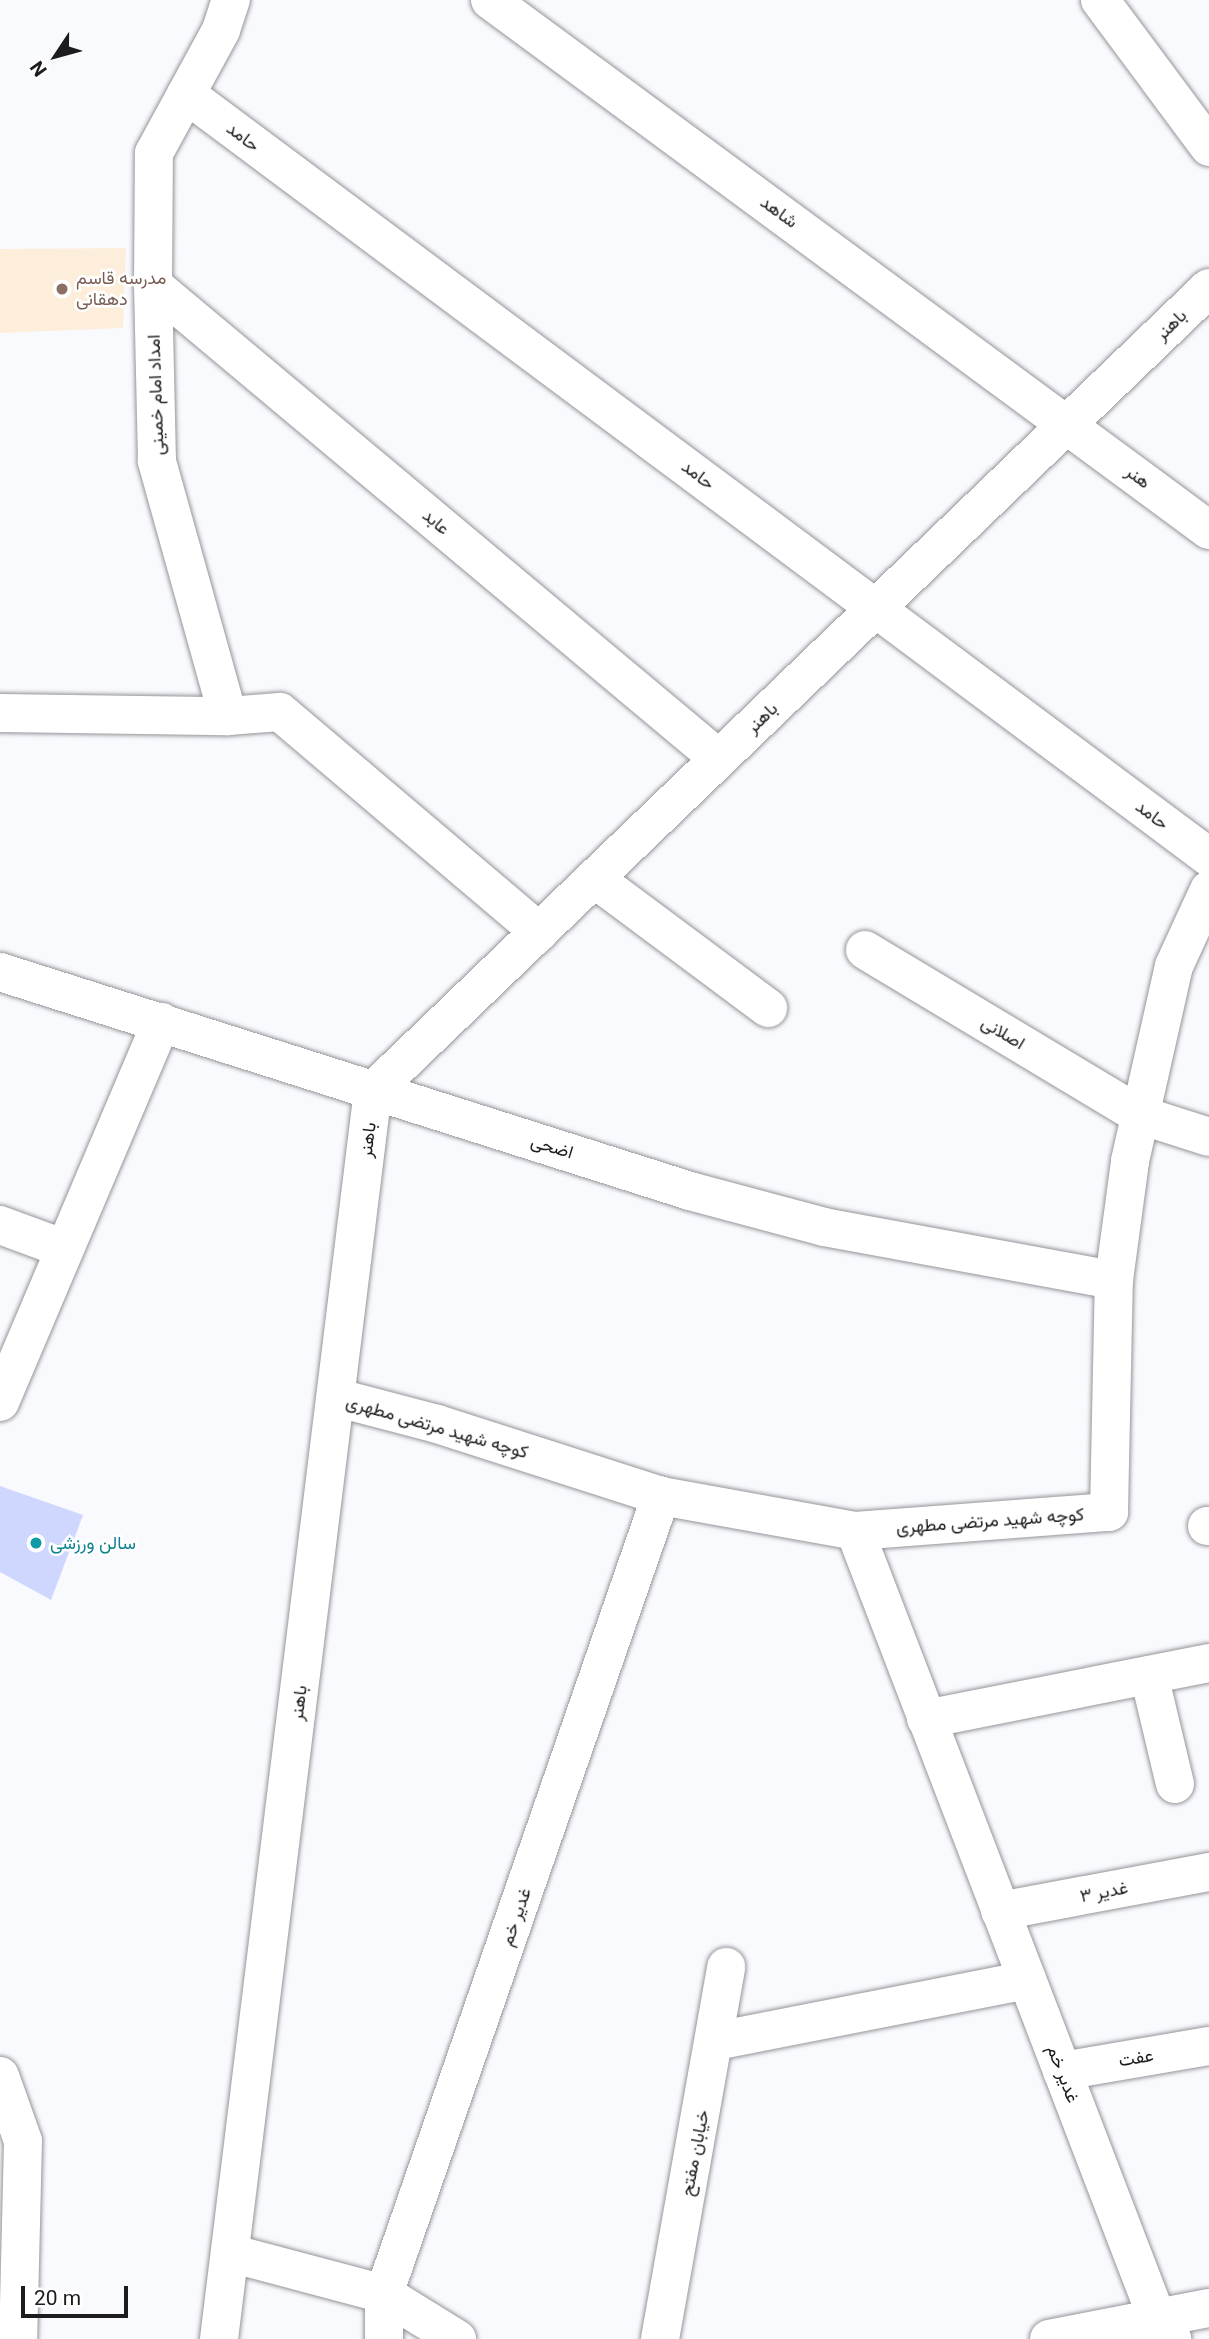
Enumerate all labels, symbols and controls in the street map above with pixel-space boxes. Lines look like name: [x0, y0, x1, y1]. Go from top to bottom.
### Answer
north arrow: [21, 21, 91, 91]
text: N: [25, 56, 52, 81]
street label: حامد: [222, 118, 264, 156]
street label: شاهد: [756, 191, 802, 233]
place label: مدرسه قاسم دهقانی: [76, 268, 166, 310]
marker: مدرسه قاسم دهقانی: [54, 281, 70, 297]
street label: باهنر: [1151, 305, 1191, 345]
street label: امداد امام خمینی: [143, 334, 169, 456]
street label: حامد: [677, 456, 719, 494]
street label: هنر: [1121, 461, 1155, 493]
street label: عابد: [418, 504, 454, 540]
street label: باهنر: [742, 698, 782, 738]
street label: حامد: [1131, 796, 1173, 834]
street label: اصلانی: [977, 1012, 1029, 1054]
street label: باهنر: [355, 1121, 381, 1159]
street label: اضحی: [528, 1130, 576, 1164]
street label: کوچه شهید مرتضی مطهری: [343, 1391, 531, 1463]
street label: کوچه شهید مرتضی مطهری: [895, 1504, 1085, 1538]
place label: سالن ورزشی: [50, 1532, 136, 1554]
marker: سالن ورزشی: [28, 1535, 44, 1551]
street label: باهنر: [286, 1684, 312, 1722]
street label: غدیر ۳: [1078, 1877, 1130, 1907]
street label: غدیر خم: [496, 1885, 536, 1949]
street label: غدیر خم: [1042, 2042, 1084, 2106]
street label: عفت: [1117, 2044, 1155, 2072]
street label: خیابان مفتح: [676, 2108, 714, 2198]
scale bar: [24, 2272, 131, 2316]
text: 20 m: [34, 2286, 81, 2310]

